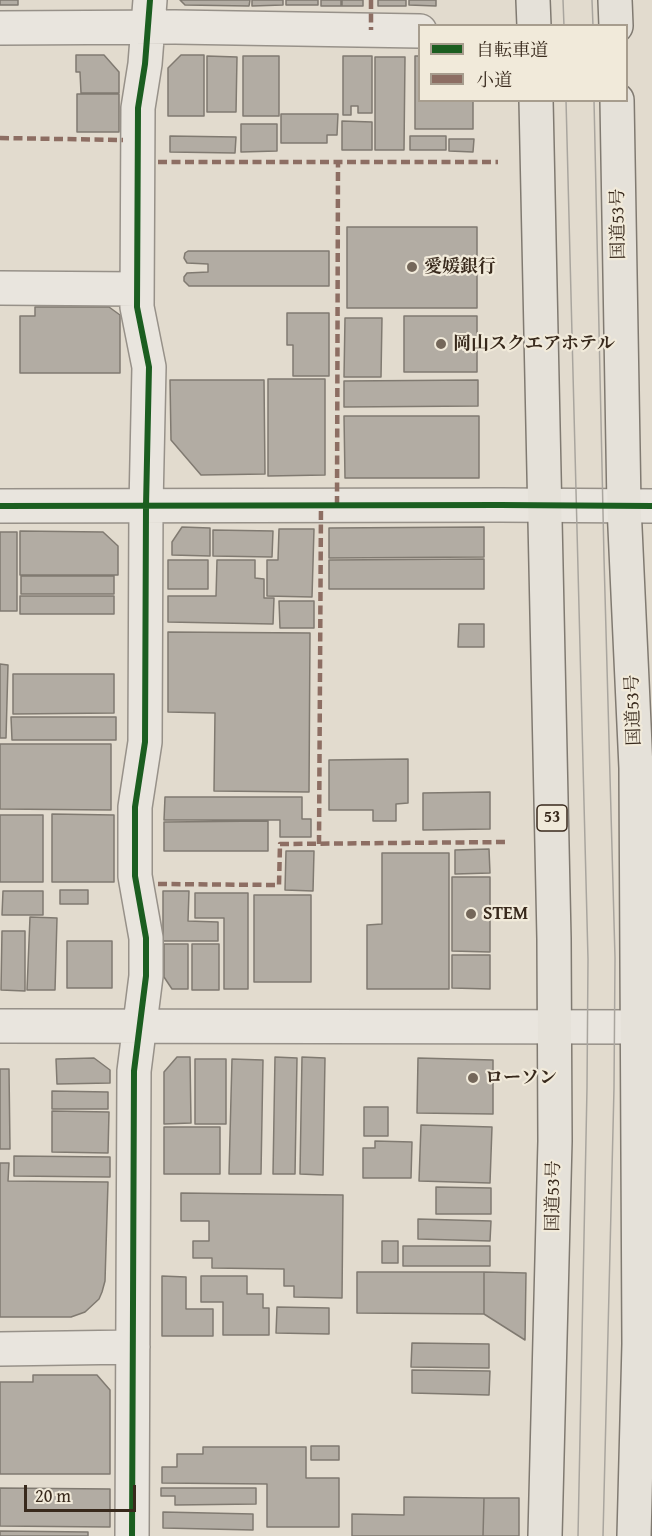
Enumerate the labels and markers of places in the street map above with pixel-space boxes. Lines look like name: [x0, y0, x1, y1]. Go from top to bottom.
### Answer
place label: 愛媛銀行: [424, 256, 496, 278]
marker: 愛媛銀行: [405, 260, 419, 274]
place label: 岡山スクエアホテル: [453, 333, 615, 355]
marker: 岡山スクエアホテル: [434, 337, 448, 351]
place label: STEM: [483, 903, 528, 925]
marker: STEM: [464, 907, 478, 921]
place label: ローソン: [485, 1067, 557, 1089]
marker: ローソン: [466, 1071, 480, 1085]

